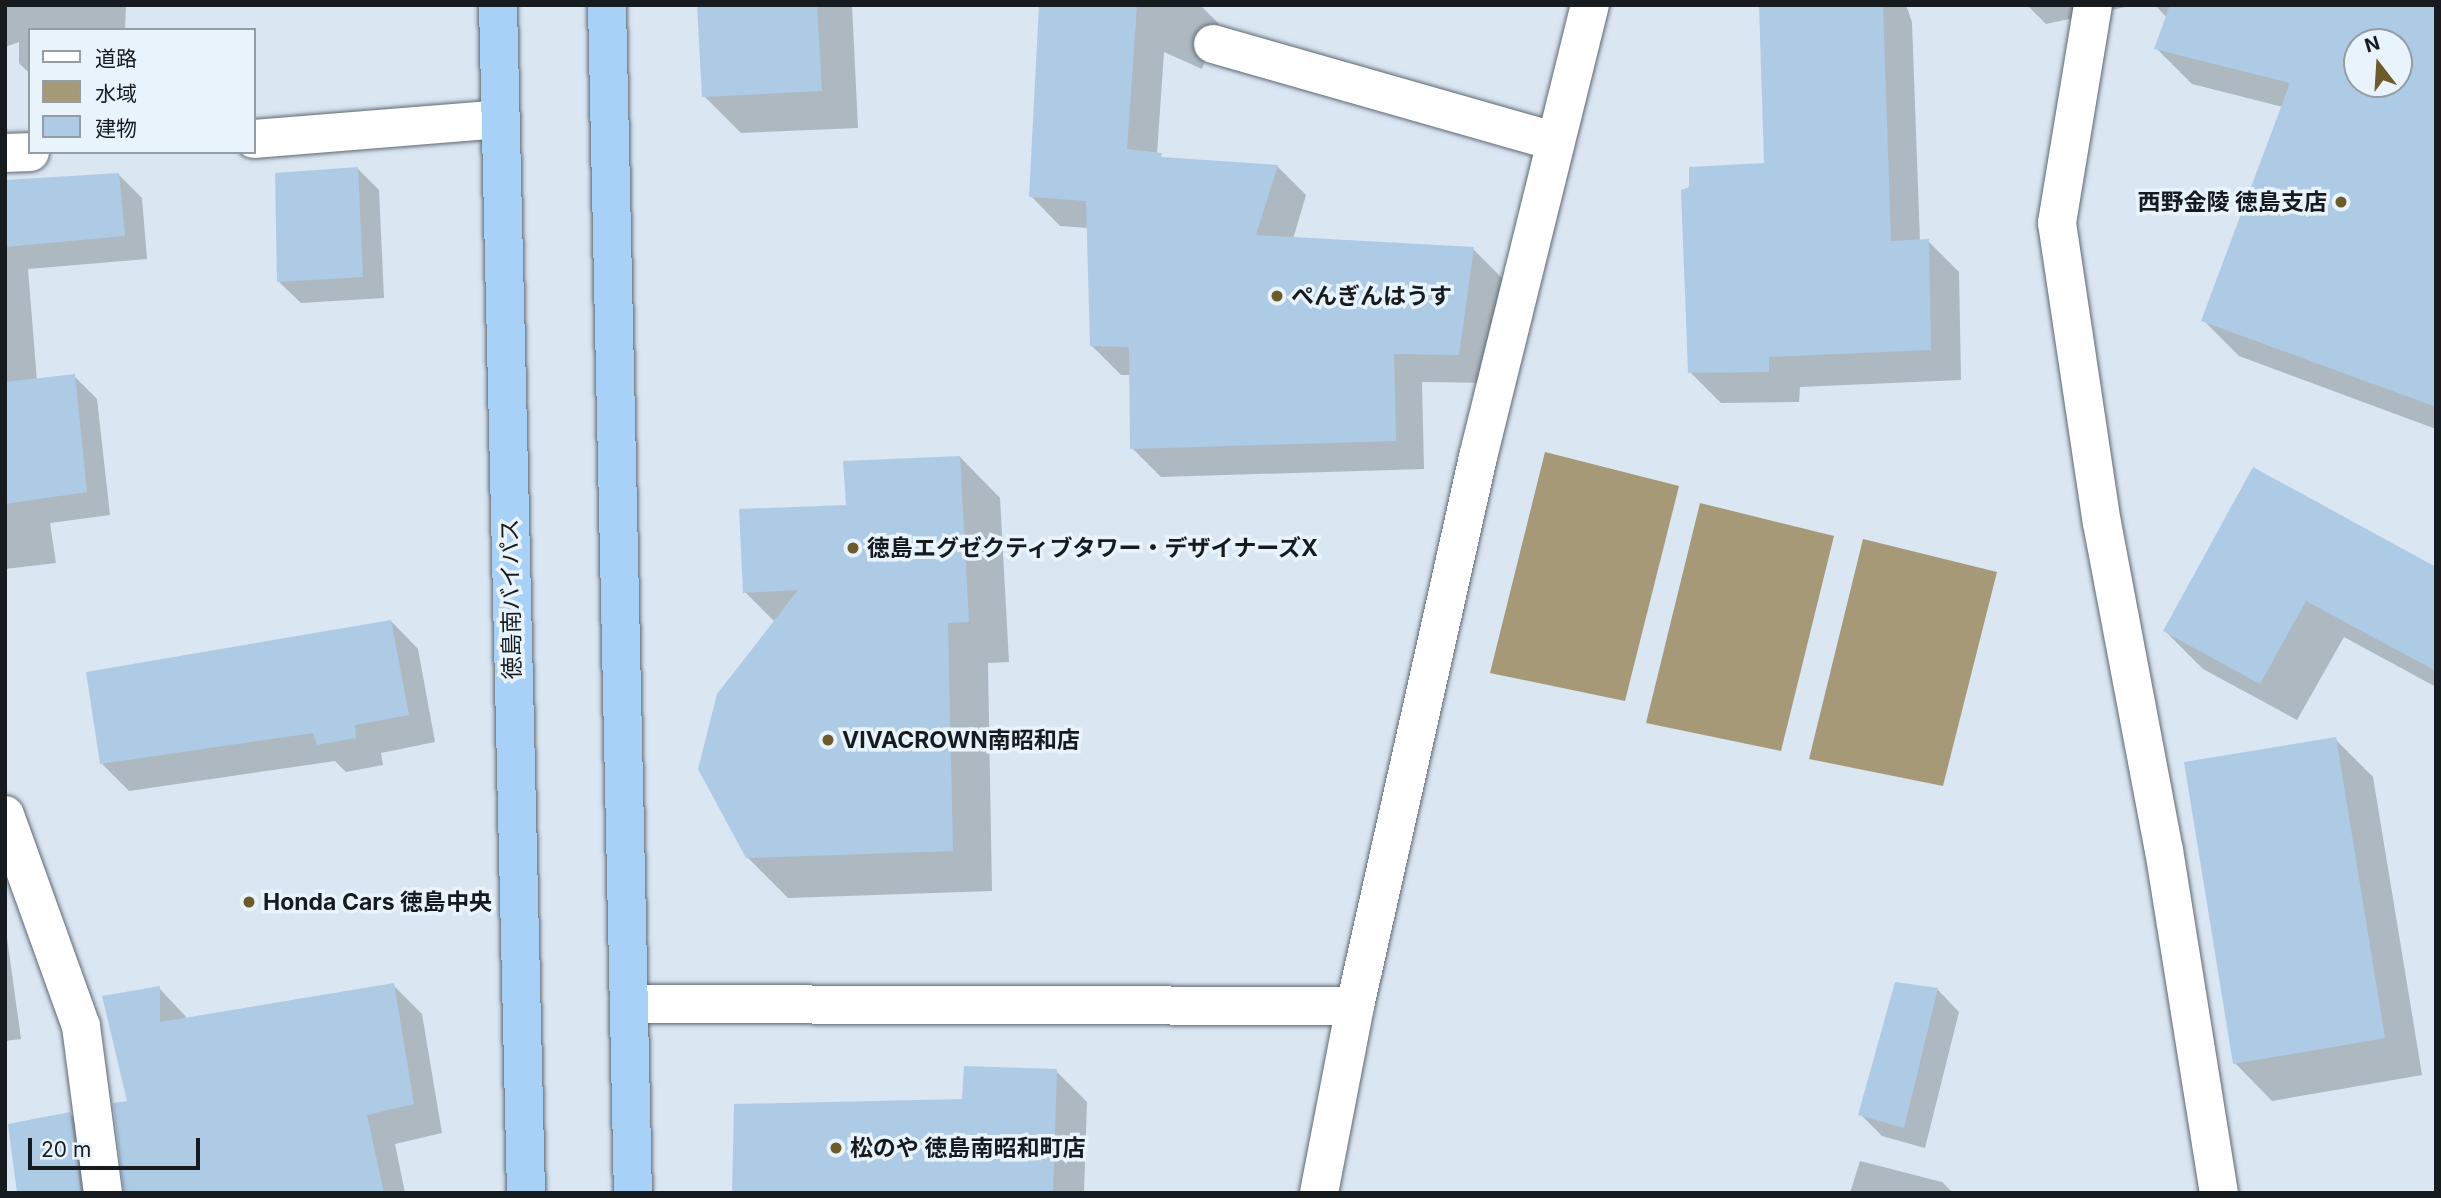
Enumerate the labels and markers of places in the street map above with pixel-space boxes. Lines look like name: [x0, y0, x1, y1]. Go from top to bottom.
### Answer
place label: 西野金陵 徳島支店: [2138, 188, 2327, 216]
marker: 西野金陵 徳島支店: [2333, 194, 2349, 210]
place label: ぺんぎんはうす: [1291, 282, 1452, 310]
marker: ぺんぎんはうす: [1269, 288, 1285, 304]
place label: 徳島エグゼクティブタワー・デザイナーズX: [867, 534, 1321, 562]
marker: 徳島エグゼクティブタワー・デザイナーズX: [845, 540, 861, 556]
place label: VIVACROWN南昭和店: [842, 726, 1080, 754]
marker: VIVACROWN南昭和店: [820, 732, 836, 748]
place label: Honda Cars 徳島中央: [263, 888, 492, 916]
marker: Honda Cars 徳島中央: [241, 894, 257, 910]
place label: 松のや 徳島南昭和町店: [850, 1134, 1085, 1162]
marker: 松のや 徳島南昭和町店: [828, 1140, 844, 1156]

